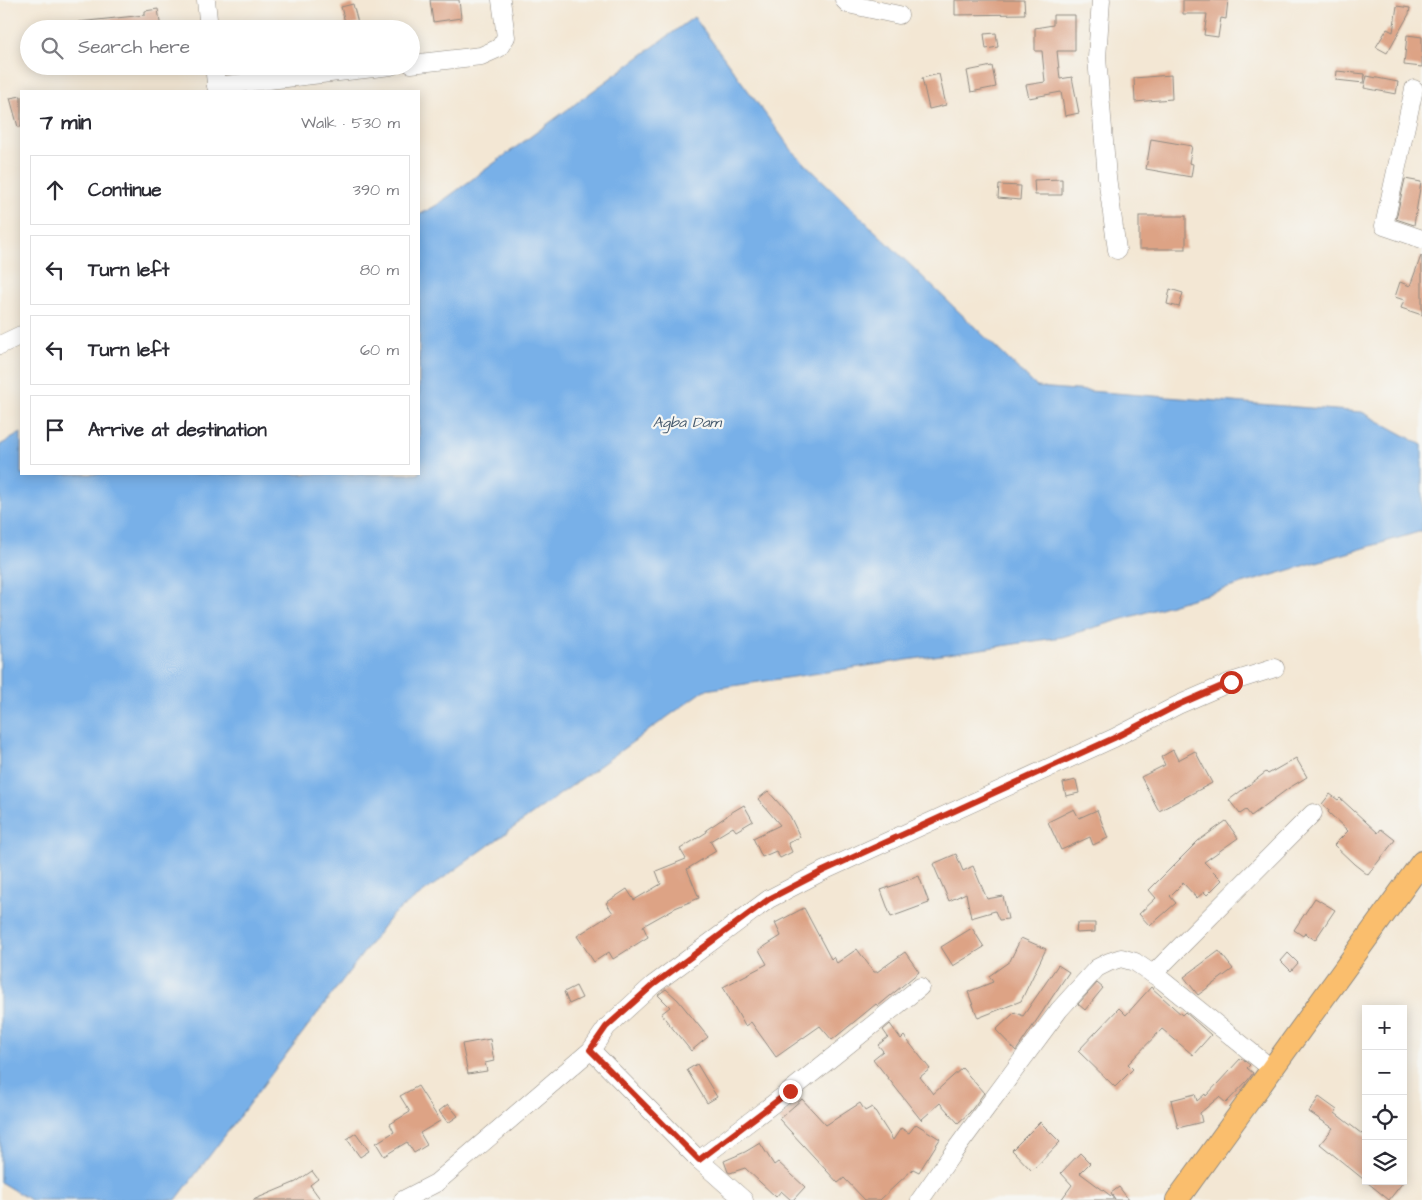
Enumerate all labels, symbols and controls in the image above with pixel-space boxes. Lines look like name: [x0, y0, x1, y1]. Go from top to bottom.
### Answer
search box: [20, 20, 420, 75]
icon: search: [38, 34, 66, 62]
text: Search here: [78, 34, 190, 61]
text: 7 min: [40, 108, 91, 137]
text: Walk · 530 m: [301, 112, 400, 134]
icon: ahead: [41, 176, 69, 204]
text: Continue: [88, 177, 162, 204]
text: 390 m: [353, 179, 399, 201]
icon: left: [41, 256, 69, 284]
text: Turn left: [88, 257, 169, 284]
text: 80 m: [360, 259, 399, 281]
icon: left: [41, 336, 69, 364]
text: Turn left: [88, 337, 169, 364]
text: 60 m: [360, 339, 399, 361]
water label: Agba Dam: [653, 412, 723, 434]
icon: arrive: [41, 416, 69, 444]
text: Arrive at destination: [88, 417, 267, 444]
route start: [1220, 671, 1243, 694]
map controls: [1362, 1005, 1407, 1185]
button: +: [1362, 1005, 1407, 1050]
button: −: [1362, 1050, 1407, 1095]
route end: [779, 1080, 802, 1103]
button: locate: [1362, 1095, 1407, 1140]
button: layers: [1362, 1140, 1407, 1185]

